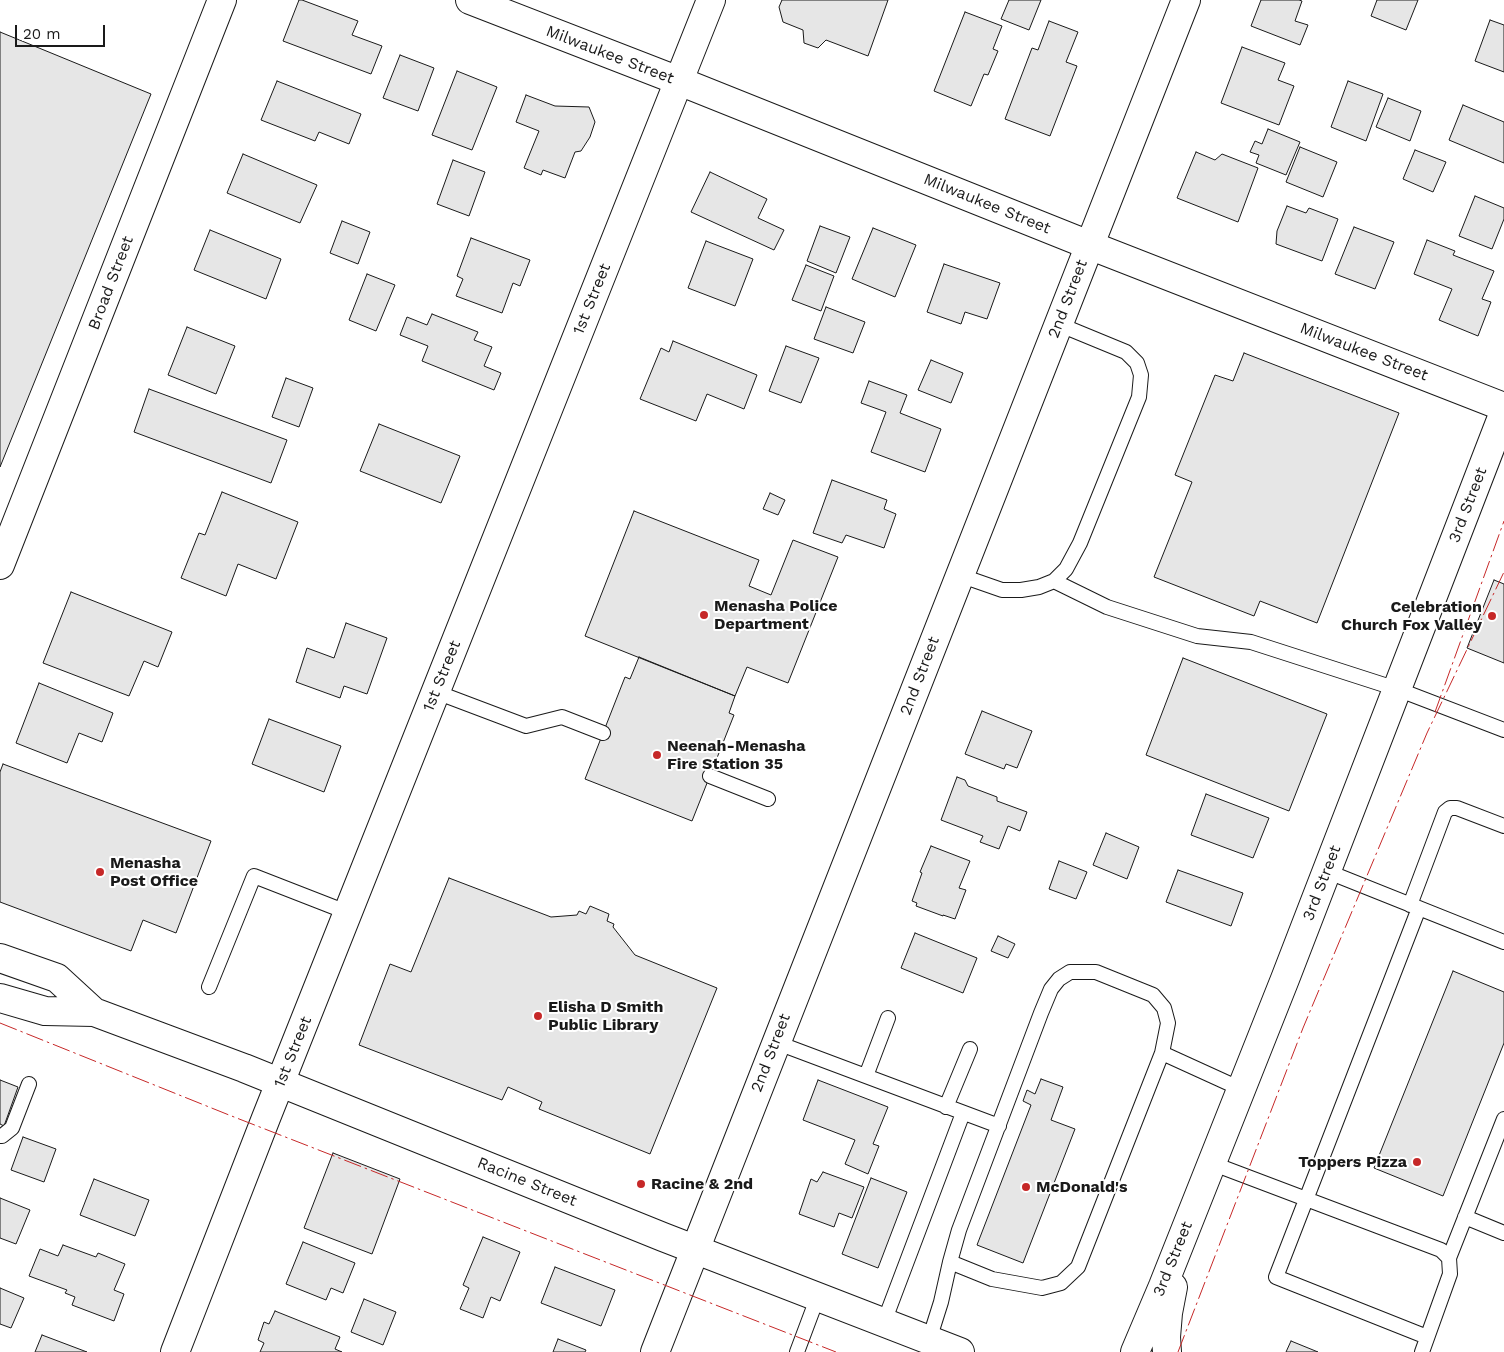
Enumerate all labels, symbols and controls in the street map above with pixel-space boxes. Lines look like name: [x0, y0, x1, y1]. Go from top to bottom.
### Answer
scale bar: [18, 15, 108, 47]
street label: Milwaukee Street: [543, 22, 677, 88]
text: 20 m: [23, 25, 61, 43]
street label: Milwaukee Street: [921, 170, 1053, 238]
street label: Broad Street: [84, 233, 138, 333]
street label: 2nd Street: [1044, 257, 1092, 341]
street label: 1st Street: [569, 261, 615, 337]
street label: Milwaukee Street: [1297, 319, 1431, 385]
street label: 3rd Street: [1445, 465, 1491, 545]
place label: Menasha Police Department: [714, 596, 837, 634]
place label: Celebration Church Fox Valley: [1341, 597, 1482, 635]
marker: Menasha Police Department: [698, 609, 710, 621]
marker: Celebration Church Fox Valley: [1486, 610, 1498, 622]
street label: 2nd Street: [896, 634, 944, 718]
street label: 1st Street: [419, 638, 465, 714]
place label: Neenah-Menasha Fire Station 35: [667, 736, 806, 774]
marker: Neenah-Menasha Fire Station 35: [651, 749, 663, 761]
street label: 3rd Street: [1299, 843, 1345, 923]
place label: Menasha Post Office: [110, 853, 198, 891]
marker: Menasha Post Office: [94, 866, 106, 878]
place label: Elisha D Smith Public Library: [548, 997, 663, 1035]
marker: Elisha D Smith Public Library: [532, 1010, 544, 1022]
street label: 2nd Street: [747, 1011, 795, 1095]
street label: 1st Street: [270, 1014, 316, 1090]
place label: Toppers Pizza: [1298, 1152, 1407, 1172]
street label: Racine Street: [474, 1153, 580, 1211]
marker: Toppers Pizza: [1411, 1156, 1423, 1168]
place label: Racine & 2nd: [651, 1174, 753, 1194]
place label: McDonald's: [1036, 1177, 1128, 1197]
marker: Racine & 2nd: [635, 1178, 647, 1190]
marker: McDonald's: [1020, 1181, 1032, 1193]
street label: 3rd Street: [1149, 1219, 1197, 1299]

